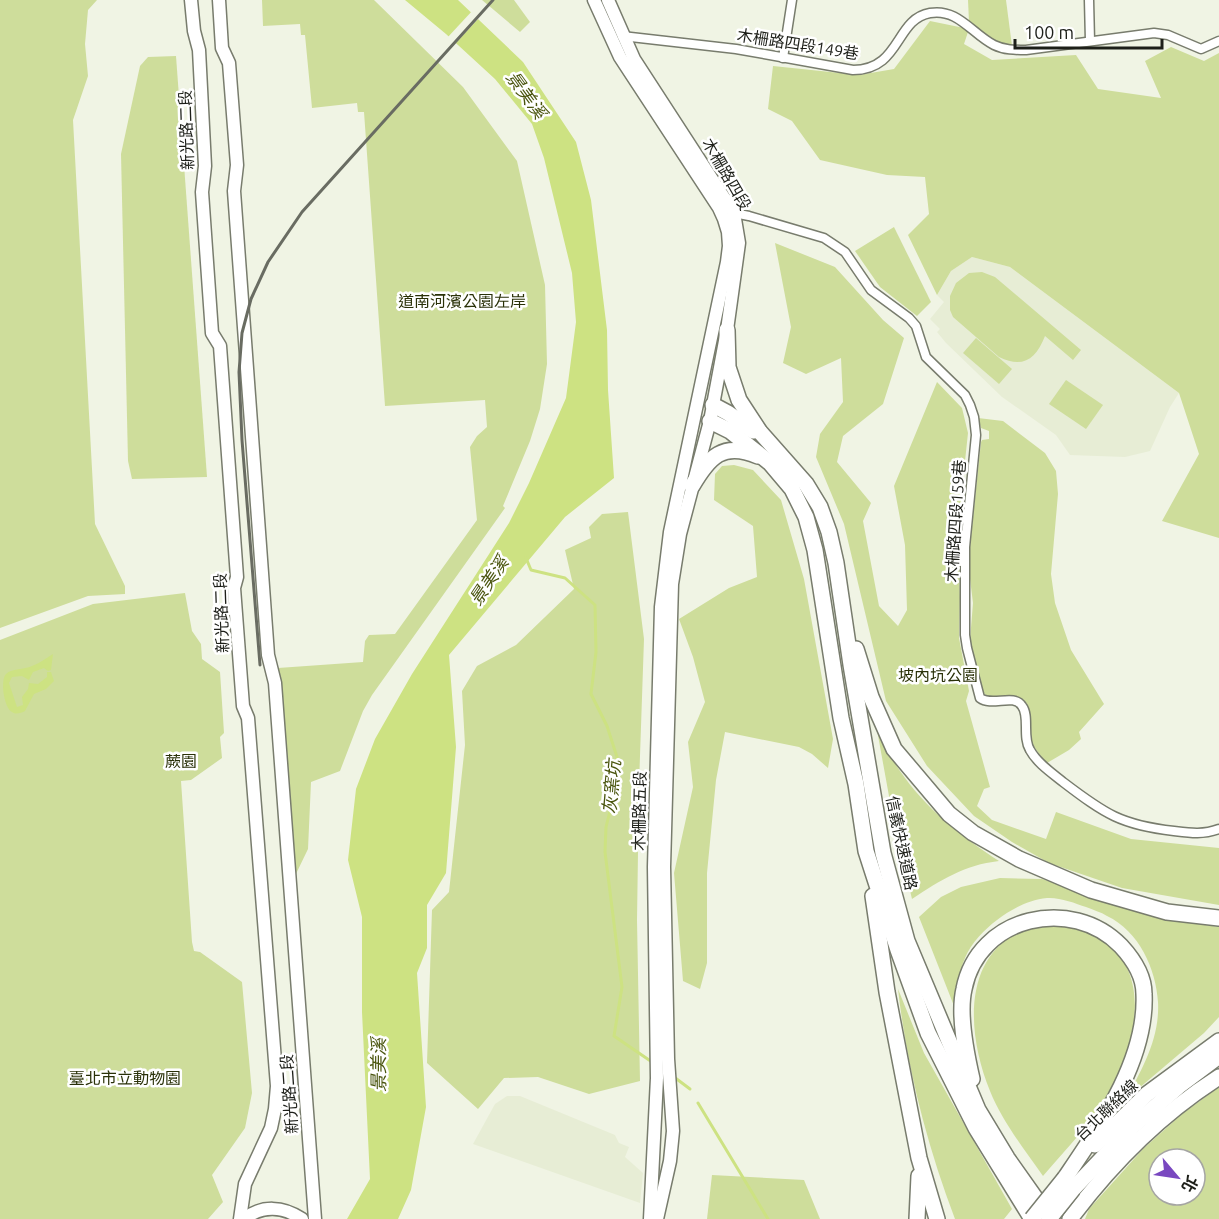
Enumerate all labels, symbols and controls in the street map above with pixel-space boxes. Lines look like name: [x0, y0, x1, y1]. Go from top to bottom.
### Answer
scale bar: [1015, 12, 1162, 50]
text: 100 m: [1024, 22, 1074, 42]
street label: 木柵路四段149巷: [736, 25, 860, 63]
water label: 景美溪: [503, 67, 553, 125]
street label: 新光路二段: [176, 90, 196, 170]
street label: 木柵路四段: [699, 135, 755, 213]
park label: 道南河濱公園左岸: [398, 292, 526, 310]
street label: 木柵路四段159巷: [942, 459, 968, 583]
water label: 景美溪: [465, 550, 513, 608]
street label: 新光路二段: [211, 573, 231, 653]
park label: 坡內坑公園: [898, 666, 978, 684]
park label: 蕨園: [165, 752, 197, 770]
water label: 灰窯坑: [599, 756, 624, 815]
street label: 木柵路五段: [629, 771, 649, 851]
street label: 信義快速道路: [883, 794, 921, 892]
water label: 景美溪: [368, 1035, 388, 1092]
street label: 新光路二段: [277, 1053, 301, 1135]
park label: 臺北市立動物園: [69, 1069, 181, 1087]
street label: 台北聯絡線: [1071, 1076, 1141, 1144]
north arrow: [1147, 1147, 1207, 1207]
text: 北: [1178, 1173, 1202, 1196]

